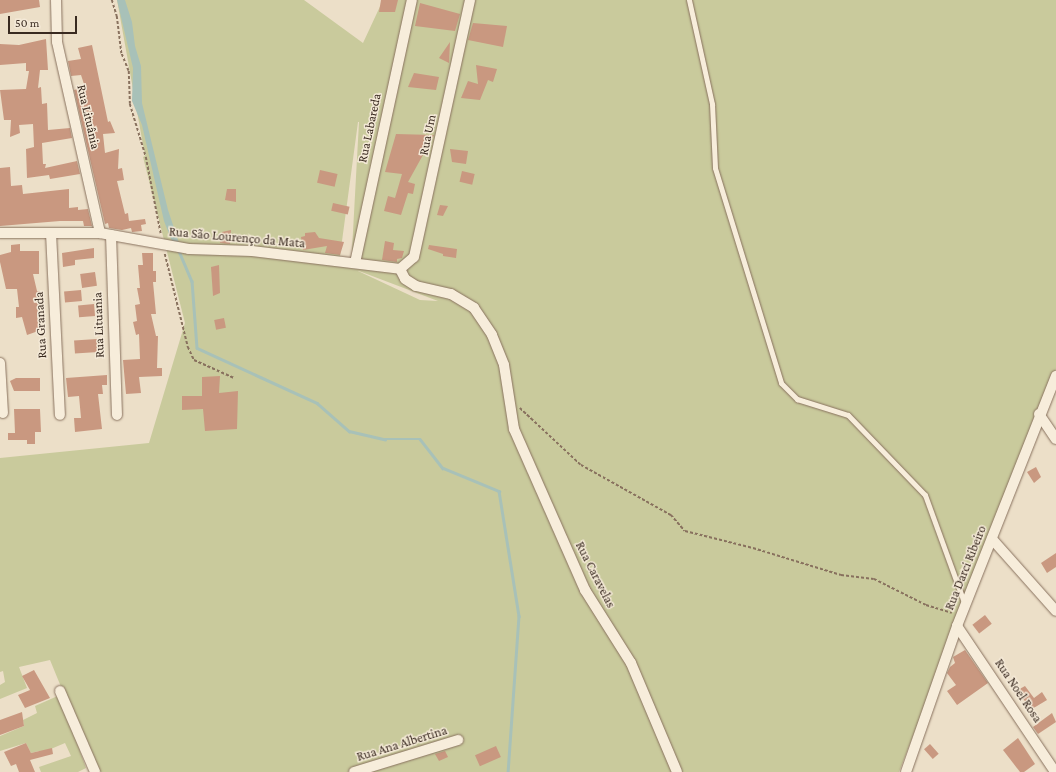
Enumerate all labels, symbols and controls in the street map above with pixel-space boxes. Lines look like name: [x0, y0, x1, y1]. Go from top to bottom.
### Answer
scale bar: [10, 8, 79, 34]
text: 50 m: [15, 16, 39, 30]
street label: Rua Lituânia: [73, 83, 103, 151]
street label: Rua Labareda: [355, 92, 385, 164]
street label: Rua Um: [416, 113, 440, 157]
street label: Rua São Lourenço da Mata: [168, 224, 306, 252]
street label: Rua Granada: [31, 291, 51, 359]
street label: Rua Lituania: [90, 292, 108, 358]
street label: Rua Darci Ribeiro: [942, 523, 990, 613]
street label: Rua Caravelas: [572, 539, 618, 611]
street label: Rua Noel Rosa: [991, 656, 1045, 726]
street label: Rua Ana Albertina: [355, 723, 449, 765]

